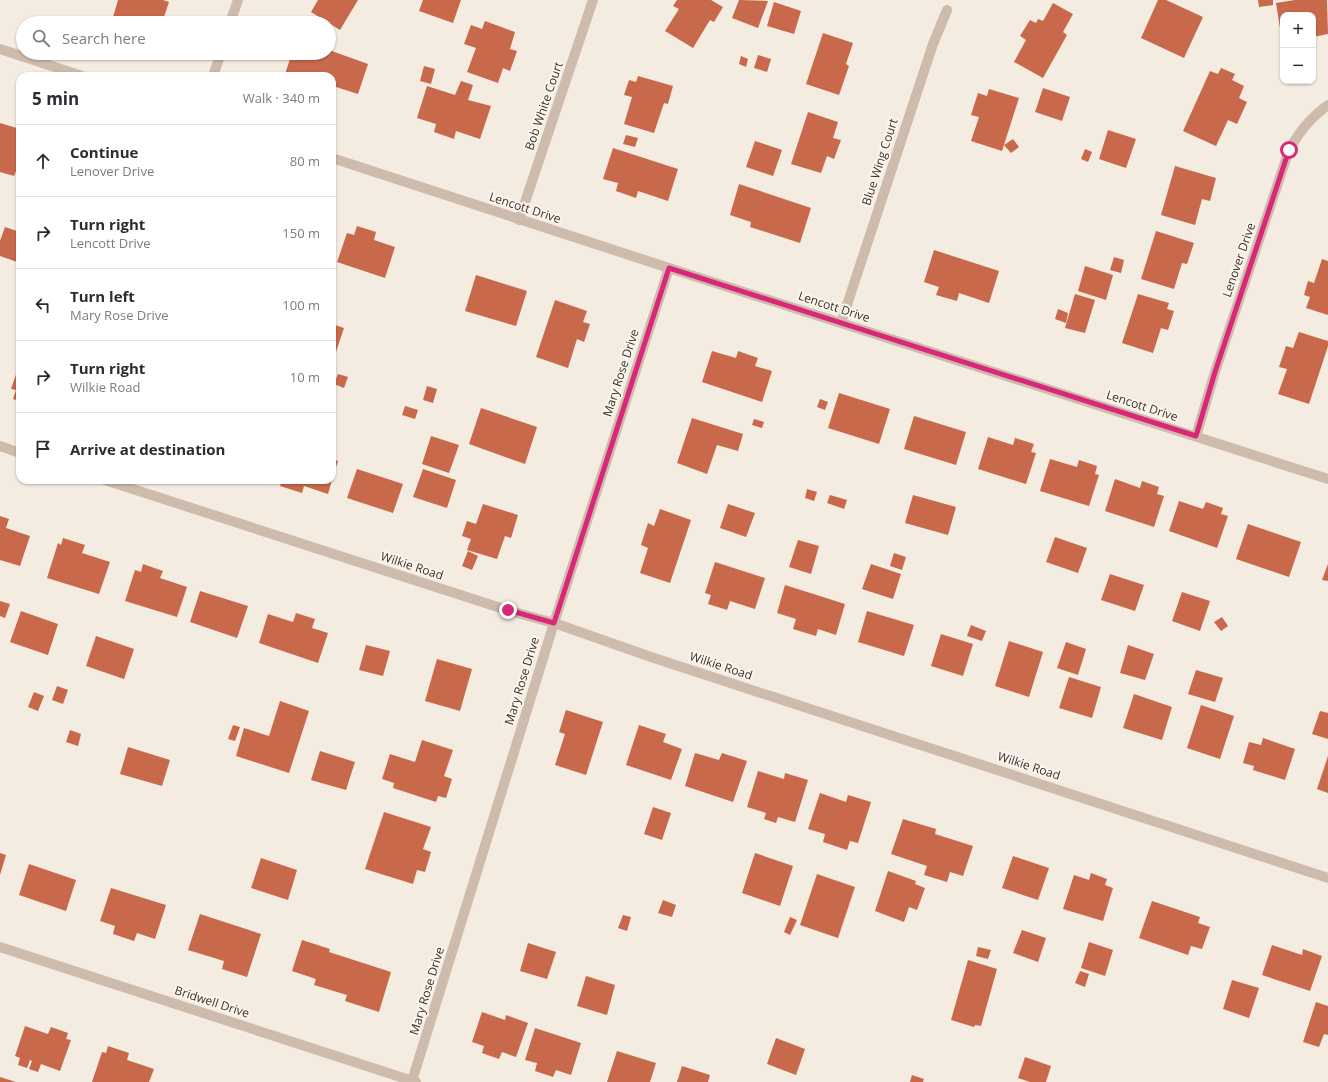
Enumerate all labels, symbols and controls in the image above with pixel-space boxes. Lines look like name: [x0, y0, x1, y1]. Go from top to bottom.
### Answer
map controls: [1280, 12, 1316, 84]
button: +: [1280, 12, 1316, 48]
search box: [16, 16, 336, 60]
icon: search: [30, 27, 52, 49]
text: Search here: [62, 28, 146, 48]
button: −: [1280, 48, 1316, 84]
street label: Bob White Court: [520, 59, 567, 152]
text: 5 min: [32, 87, 79, 110]
text: Walk · 340 m: [243, 89, 320, 107]
street label: Blue Wing Court: [857, 116, 902, 207]
route start: [1280, 141, 1298, 159]
text: Continue: [70, 142, 138, 162]
icon: ahead: [32, 150, 54, 172]
text: 80 m: [290, 152, 320, 170]
text: Lenover Drive: [70, 162, 154, 180]
street label: Lencott Drive: [487, 188, 563, 227]
text: Turn right: [70, 214, 145, 234]
street label: Lenover Drive: [1218, 220, 1259, 299]
icon: right: [32, 222, 54, 244]
text: 150 m: [282, 224, 320, 242]
text: Lencott Drive: [70, 234, 151, 252]
text: Turn left: [70, 286, 135, 306]
street label: Lencott Drive: [796, 287, 872, 326]
icon: left: [32, 294, 54, 316]
text: 100 m: [282, 296, 320, 314]
text: Mary Rose Drive: [70, 306, 169, 324]
street label: Mary Rose Drive: [598, 327, 643, 419]
text: Turn right: [70, 358, 145, 378]
icon: right: [32, 366, 54, 388]
text: 10 m: [290, 368, 320, 386]
text: Wilkie Road: [70, 378, 140, 396]
street label: Lencott Drive: [1104, 386, 1180, 425]
icon: arrive: [32, 438, 54, 460]
text: Arrive at destination: [70, 439, 225, 459]
street label: Wilkie Road: [379, 547, 446, 584]
route end: [499, 601, 517, 619]
street label: Mary Rose Drive: [500, 635, 543, 727]
street label: Wilkie Road: [688, 647, 755, 684]
street label: Wilkie Road: [996, 747, 1063, 784]
street label: Mary Rose Drive: [405, 945, 448, 1037]
street label: Bridwell Drive: [173, 981, 252, 1022]

